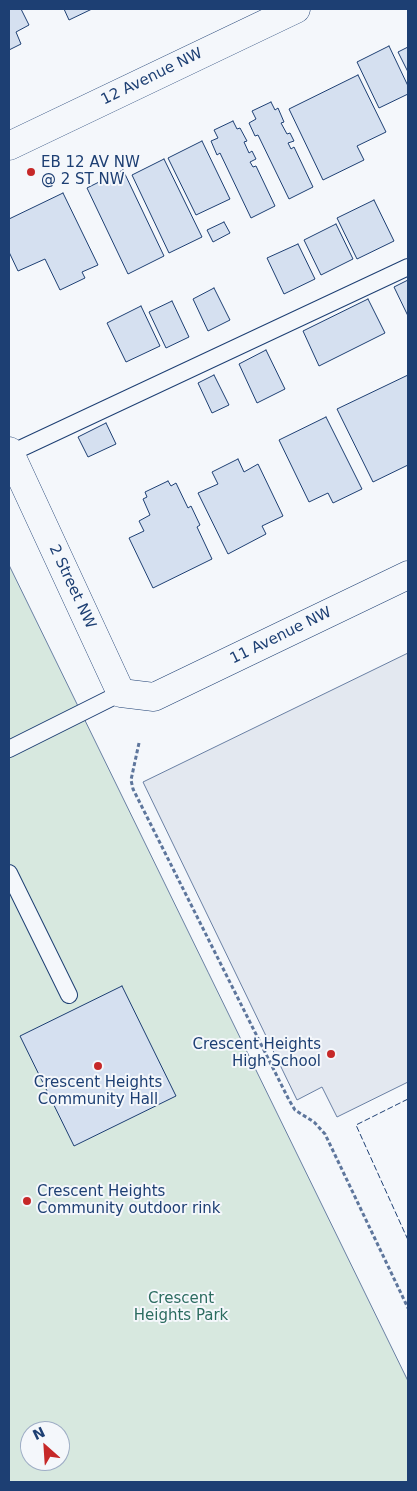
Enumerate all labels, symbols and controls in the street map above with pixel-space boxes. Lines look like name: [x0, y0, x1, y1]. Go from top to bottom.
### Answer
street label: 12 Avenue NW: [98, 45, 206, 109]
place label: EB 12 AV NW @ 2 ST NW: [41, 154, 140, 189]
marker: EB 12 AV NW @ 2 ST NW: [25, 166, 37, 178]
street label: 2 Street NW: [45, 542, 99, 632]
street label: 11 Avenue NW: [227, 604, 335, 668]
place label: Crescent Heights High School: [193, 1036, 321, 1071]
marker: Crescent Heights High School: [325, 1048, 337, 1060]
marker: Crescent Heights Community Hall: [92, 1060, 104, 1072]
place label: Crescent Heights Community Hall: [34, 1074, 162, 1109]
place label: Crescent Heights Community outdoor rink: [37, 1183, 220, 1218]
marker: Crescent Heights Community outdoor rink: [21, 1195, 33, 1207]
park label: Crescent Heights Park: [134, 1290, 228, 1325]
north arrow: [20, 1421, 70, 1471]
text: N: [30, 1424, 48, 1443]

